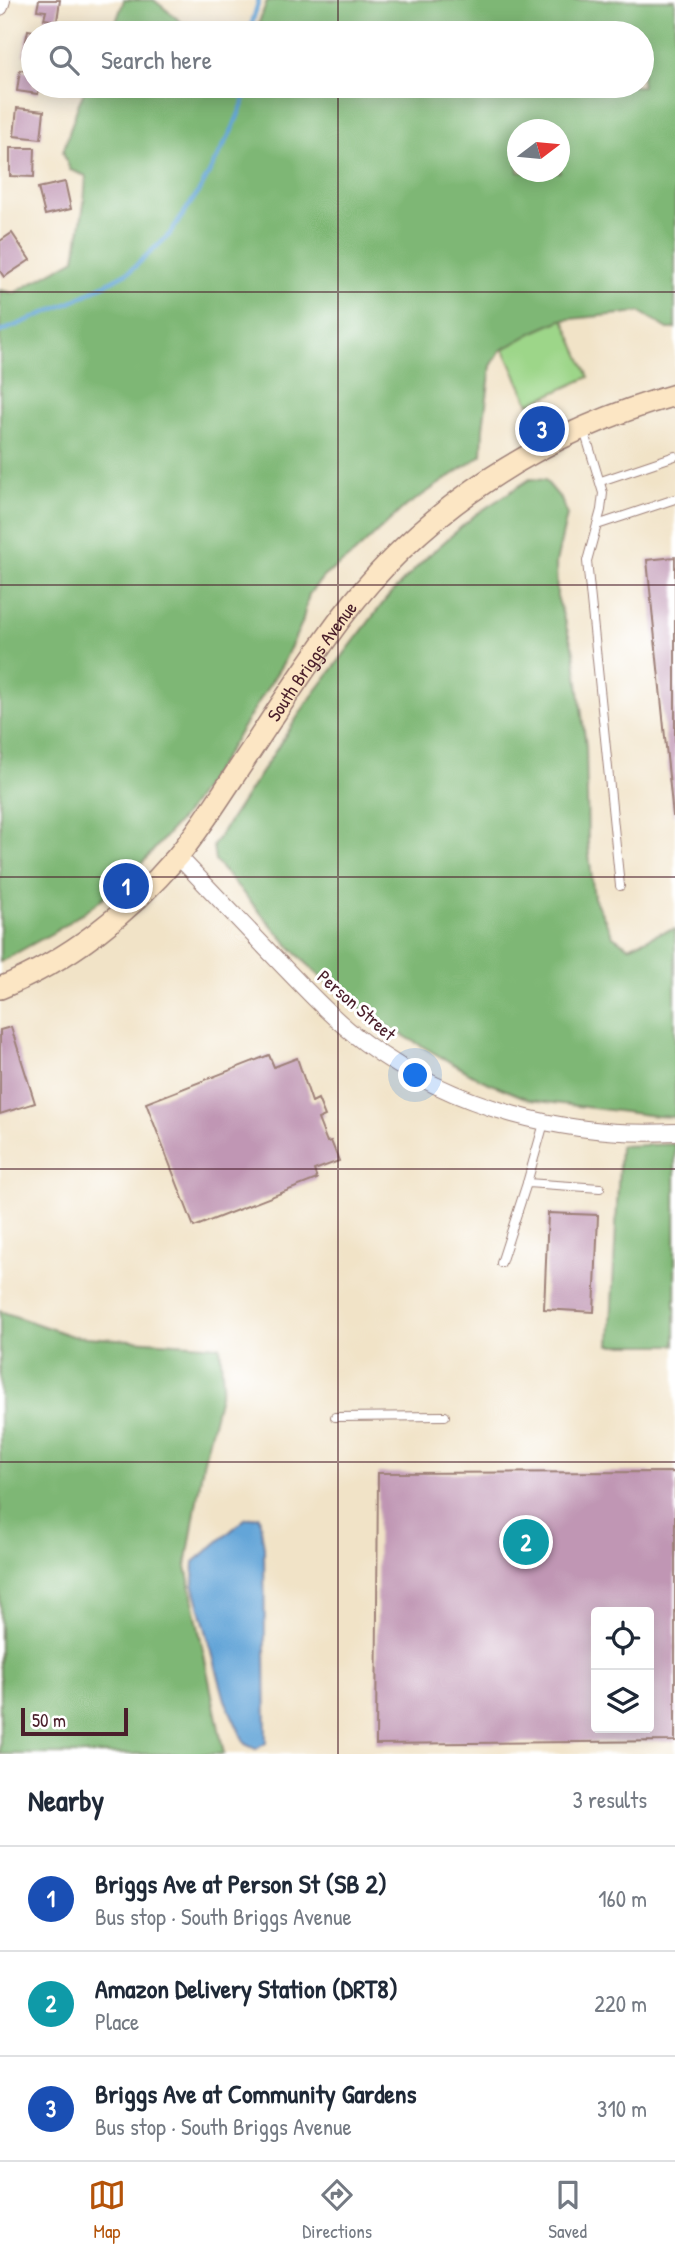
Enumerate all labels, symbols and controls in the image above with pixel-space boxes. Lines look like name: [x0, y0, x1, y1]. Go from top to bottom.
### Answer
search box: [21, 21, 654, 98]
icon: search: [45, 41, 83, 79]
text: Search here: [101, 42, 212, 77]
north arrow: [507, 119, 570, 182]
pin: 3: [519, 403, 565, 455]
street label: South Briggs Avenue: [261, 595, 363, 726]
pin: 1: [103, 860, 149, 912]
street label: Person Street: [312, 964, 402, 1047]
your location: [398, 1058, 432, 1092]
pin: 2: [503, 1516, 549, 1568]
map controls: [591, 1607, 654, 1733]
button: locate: [591, 1607, 654, 1670]
button: layers: [591, 1670, 654, 1733]
scale bar: [21, 1705, 128, 1737]
text: 50 m: [32, 1707, 66, 1733]
text: Nearby: [28, 1780, 104, 1820]
text: 3 results: [572, 1784, 647, 1815]
text: Briggs Ave at Person St (SB 2): [95, 1866, 387, 1901]
text: 1: [47, 1883, 55, 1914]
text: 160 m: [598, 1883, 647, 1914]
text: Bus stop · South Briggs Avenue: [95, 1901, 352, 1932]
text: Amazon Delivery Station (DRT8): [95, 1971, 398, 2006]
text: 2: [46, 1988, 56, 2019]
text: 220 m: [594, 1988, 647, 2019]
text: Place: [95, 2006, 139, 2037]
text: Briggs Ave at Community Gardens: [95, 2076, 417, 2111]
text: 3: [46, 2093, 56, 2124]
text: 310 m: [597, 2093, 647, 2124]
text: Bus stop · South Briggs Avenue: [95, 2111, 352, 2142]
tab: Map: [88, 2176, 126, 2244]
tab: Directions: [302, 2176, 372, 2244]
tab: Saved: [548, 2176, 587, 2244]

